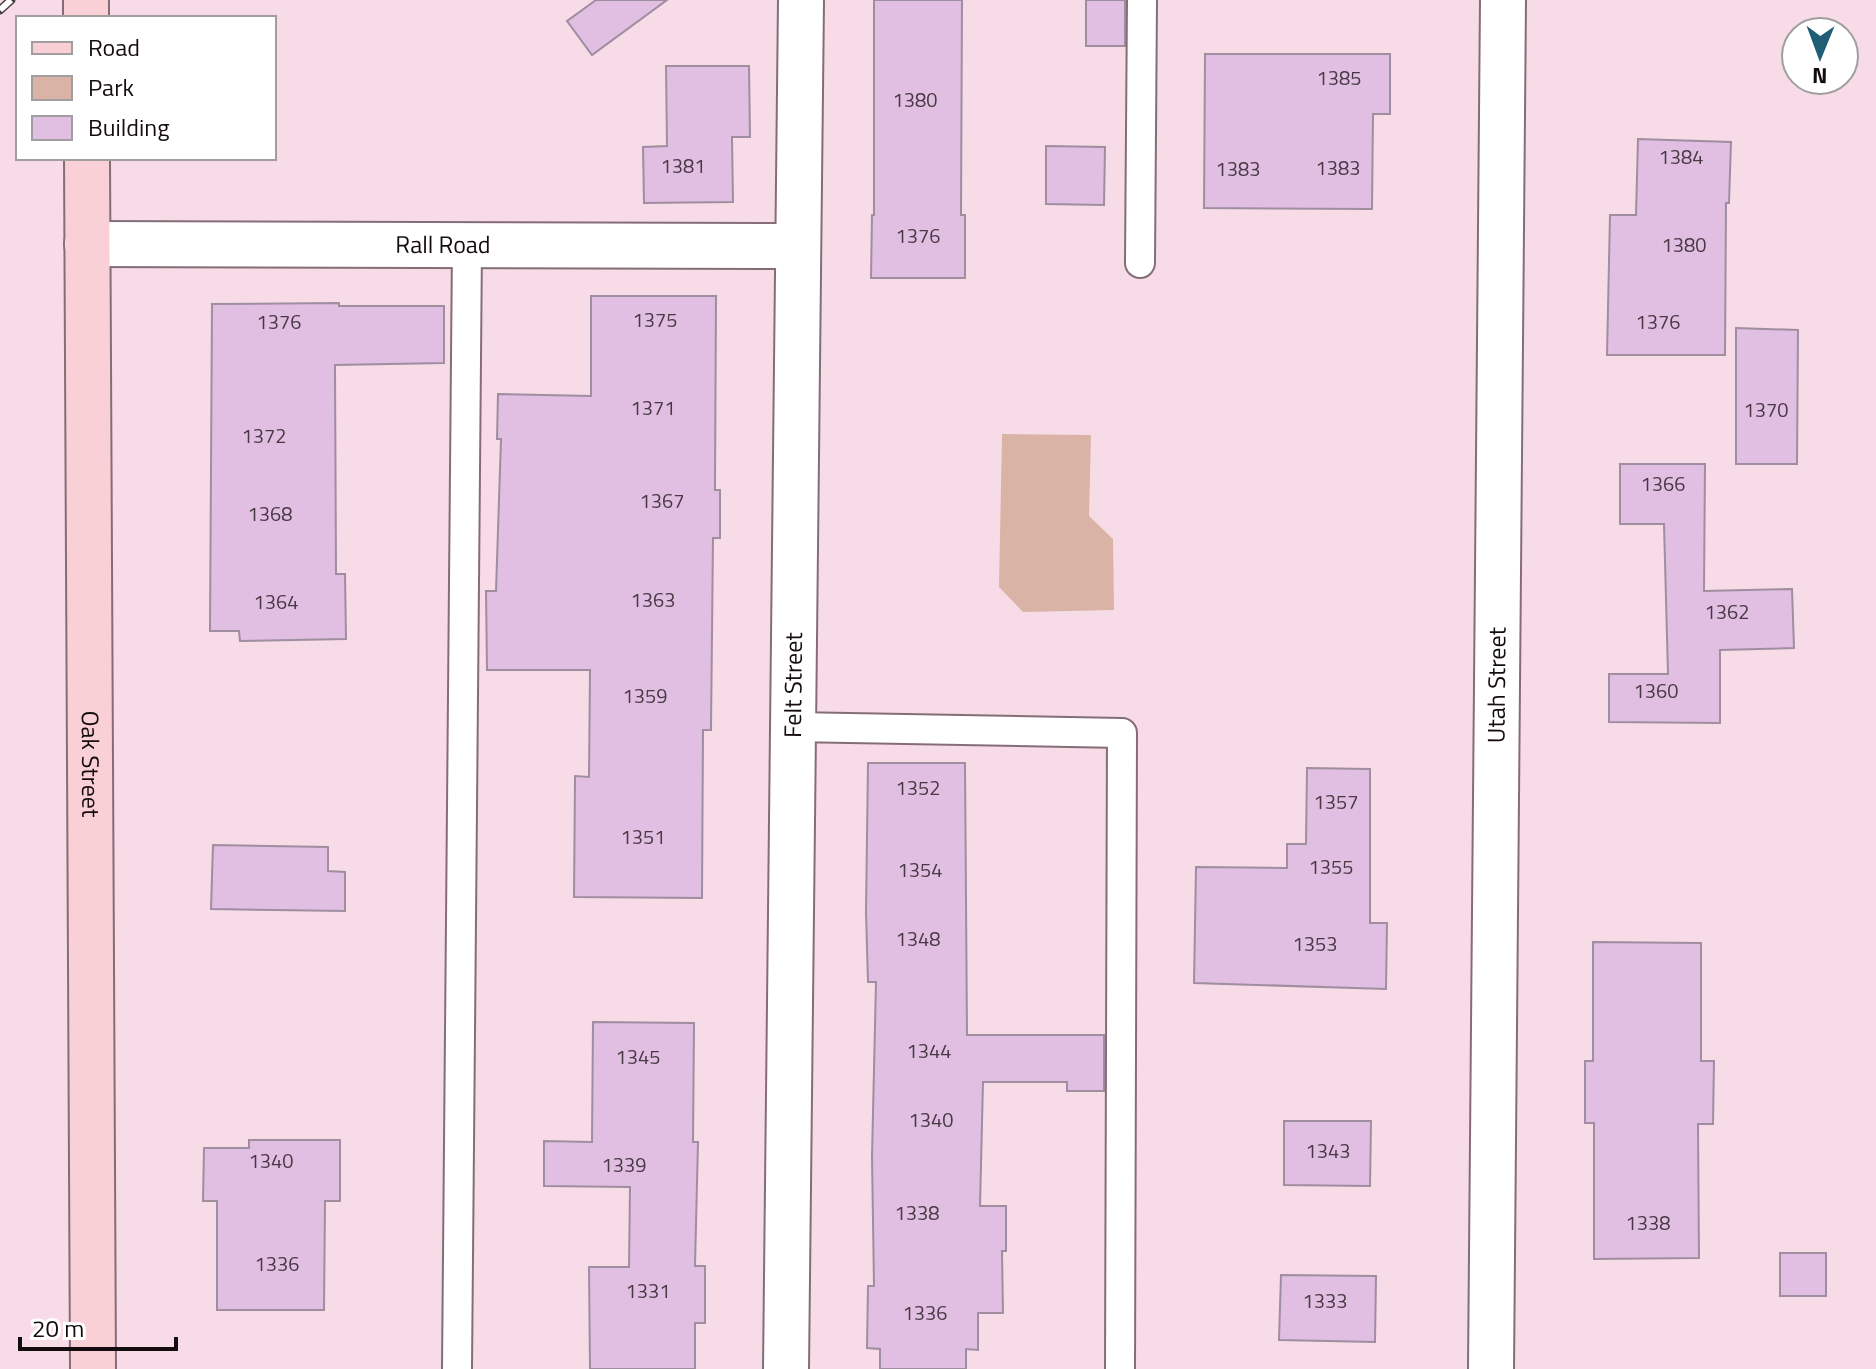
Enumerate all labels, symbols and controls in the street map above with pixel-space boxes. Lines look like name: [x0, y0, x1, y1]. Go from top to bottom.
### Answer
legend: [16, 16, 276, 160]
north arrow: [1780, 16, 1860, 96]
text: Road: [88, 29, 140, 65]
text: N: [1812, 59, 1828, 93]
house number: 1385: [1317, 62, 1361, 93]
text: Park: [88, 69, 134, 105]
house number: 1380: [893, 84, 937, 115]
text: Building: [88, 109, 170, 145]
house number: 1384: [1659, 141, 1703, 172]
house number: 1381: [661, 150, 705, 181]
house number: 1383: [1316, 152, 1360, 183]
house number: 1383: [1216, 153, 1260, 184]
house number: 1376: [896, 220, 940, 251]
street label: Rall Road: [395, 226, 491, 262]
house number: 1380: [1662, 229, 1706, 260]
house number: 1375: [633, 304, 677, 335]
house number: 1376: [257, 306, 301, 337]
house number: 1376: [1636, 306, 1680, 337]
house number: 1371: [631, 392, 675, 423]
house number: 1370: [1744, 394, 1788, 425]
house number: 1372: [242, 420, 286, 451]
house number: 1366: [1641, 468, 1685, 499]
house number: 1367: [640, 485, 684, 516]
house number: 1368: [248, 498, 292, 529]
house number: 1363: [631, 584, 675, 615]
house number: 1364: [254, 586, 298, 617]
house number: 1362: [1705, 596, 1749, 627]
street label: Utah Street: [1477, 626, 1515, 743]
street label: Felt Street: [774, 632, 811, 738]
house number: 1360: [1634, 675, 1678, 706]
house number: 1359: [623, 680, 667, 711]
street label: Oak Street: [73, 711, 109, 818]
house number: 1352: [896, 772, 940, 803]
house number: 1357: [1314, 786, 1358, 817]
house number: 1351: [621, 821, 665, 852]
house number: 1355: [1309, 851, 1353, 882]
house number: 1354: [898, 854, 942, 885]
house number: 1348: [896, 923, 940, 954]
house number: 1353: [1293, 928, 1337, 959]
house number: 1344: [907, 1035, 951, 1066]
house number: 1345: [616, 1041, 660, 1072]
house number: 1340: [909, 1104, 953, 1135]
house number: 1343: [1306, 1135, 1350, 1166]
house number: 1340: [249, 1145, 293, 1176]
house number: 1339: [602, 1149, 646, 1180]
house number: 1338: [895, 1197, 939, 1228]
house number: 1338: [1626, 1207, 1670, 1238]
house number: 1336: [255, 1248, 299, 1279]
house number: 1331: [626, 1275, 670, 1306]
house number: 1333: [1303, 1285, 1347, 1316]
house number: 1336: [903, 1297, 947, 1328]
scale bar: [20, 1301, 176, 1351]
text: 20 m: [32, 1310, 84, 1346]

